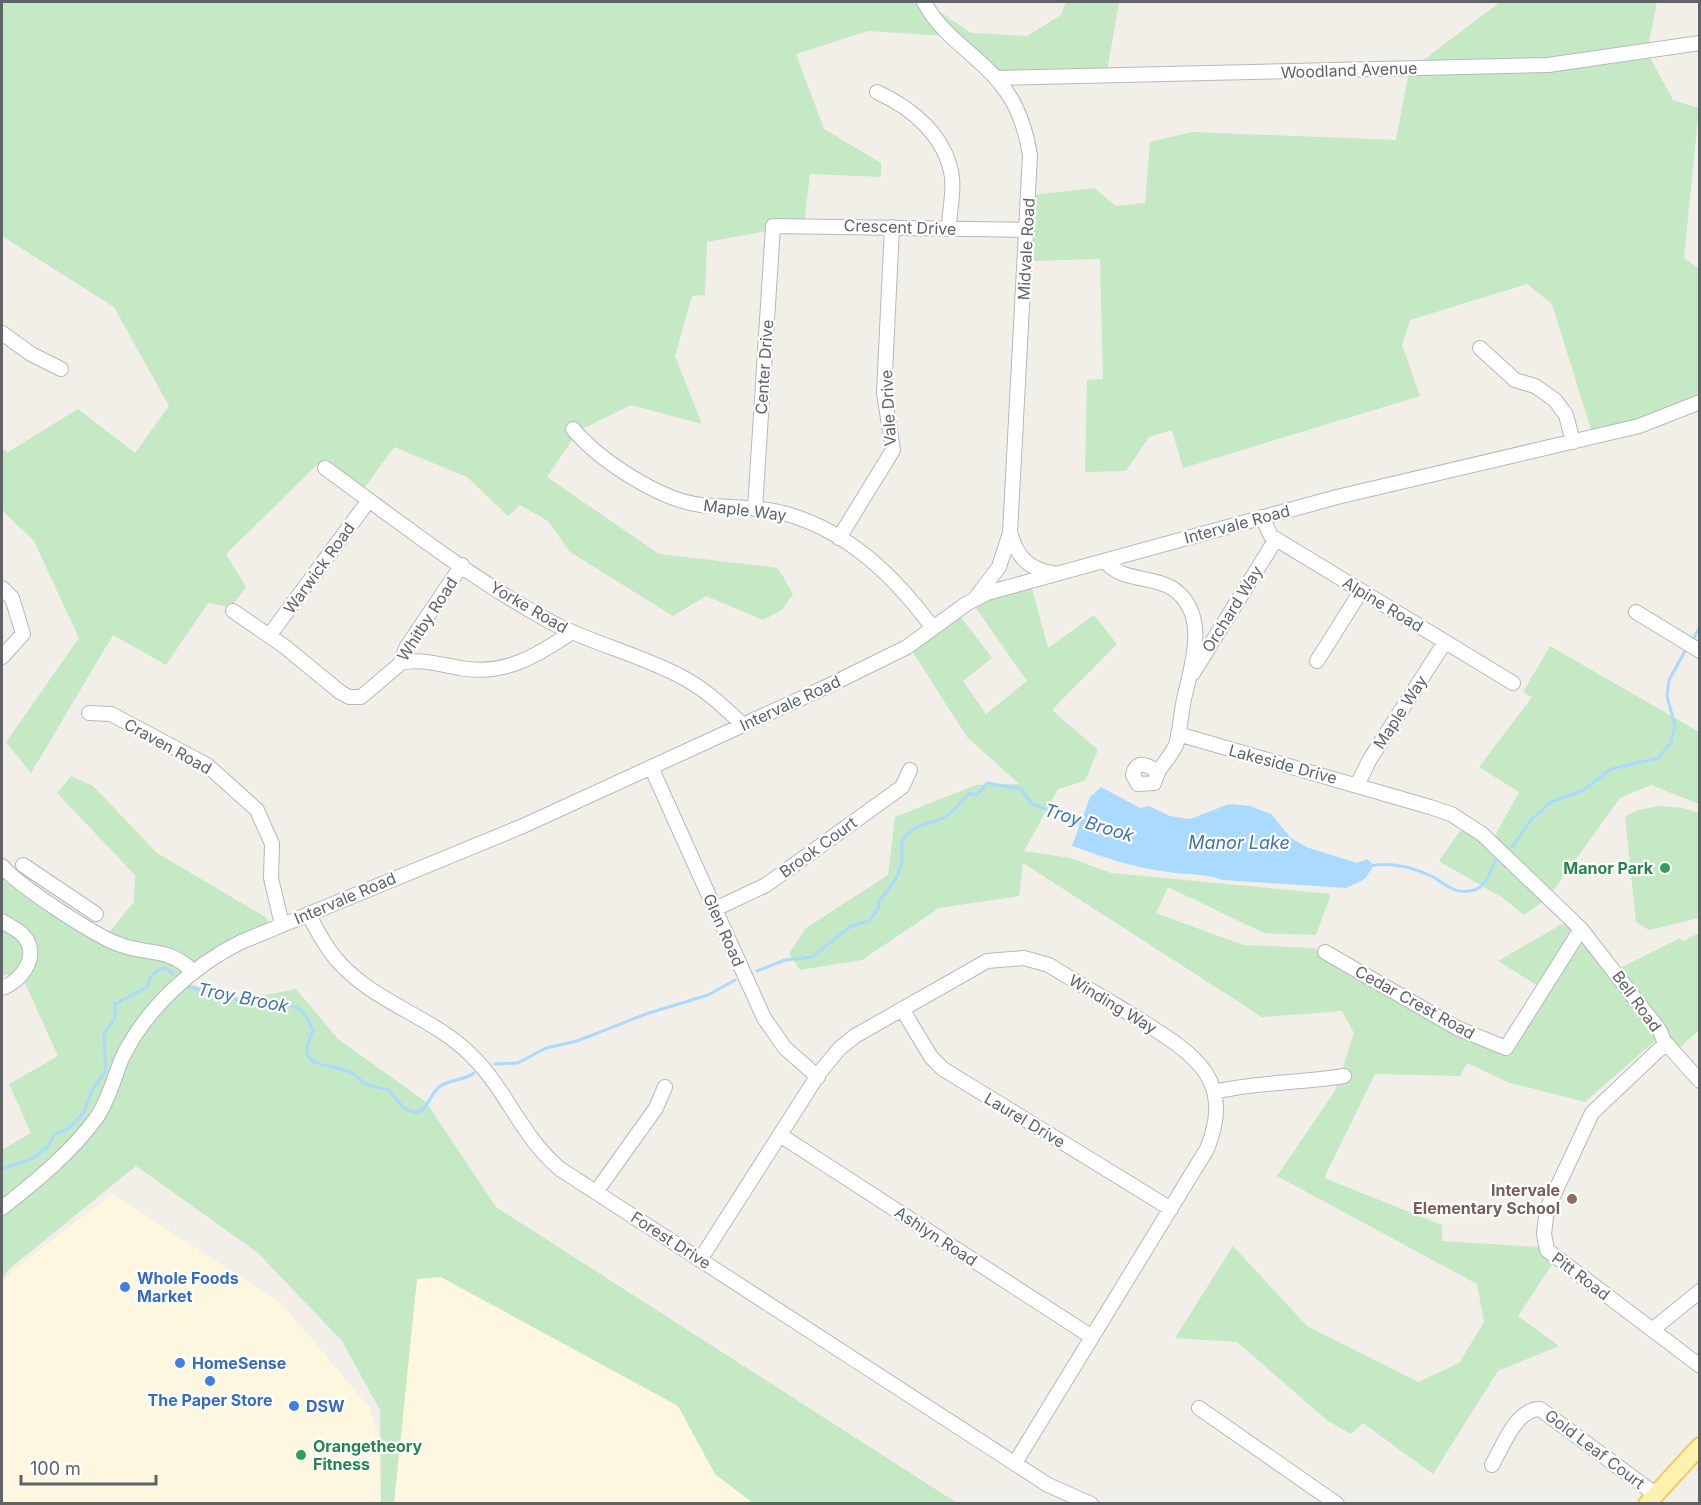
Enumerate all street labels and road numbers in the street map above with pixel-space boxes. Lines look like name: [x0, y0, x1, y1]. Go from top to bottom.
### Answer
street label: Woodland Avenue: [1280, 58, 1418, 82]
street label: Midvale Road: [1013, 197, 1039, 301]
street label: Crescent Drive: [843, 215, 957, 239]
street label: Center Drive: [751, 319, 777, 415]
street label: Vale Drive: [876, 369, 900, 447]
street label: Maple Way: [702, 495, 788, 525]
street label: Intervale Road: [1182, 500, 1292, 548]
street label: Warwick Road: [279, 518, 359, 618]
street label: Orchard Way: [1197, 562, 1267, 656]
street label: Alpine Road: [1339, 572, 1427, 636]
street label: Whitby Road: [392, 573, 462, 665]
street label: Yorke Road: [487, 577, 571, 637]
street label: Intervale Road: [737, 671, 843, 735]
street label: Maple Way: [1369, 671, 1431, 753]
street label: Craven Road: [121, 714, 215, 778]
street label: Lakeside Drive: [1227, 740, 1339, 788]
street label: Brook Court: [775, 812, 861, 882]
street label: Intervale Road: [291, 868, 399, 928]
street label: Glen Road: [699, 890, 749, 970]
street label: Cedar Crest Road: [1352, 961, 1478, 1043]
street label: Bell Road: [1608, 967, 1666, 1035]
street label: Winding Way: [1065, 970, 1161, 1038]
street label: Laurel Drive: [981, 1088, 1069, 1152]
street label: Ashlyn Road: [891, 1202, 981, 1270]
street label: Forest Drive: [627, 1207, 715, 1273]
street label: Pitt Road: [1548, 1248, 1614, 1304]
street label: Gold Leaf Court: [1541, 1405, 1649, 1493]

